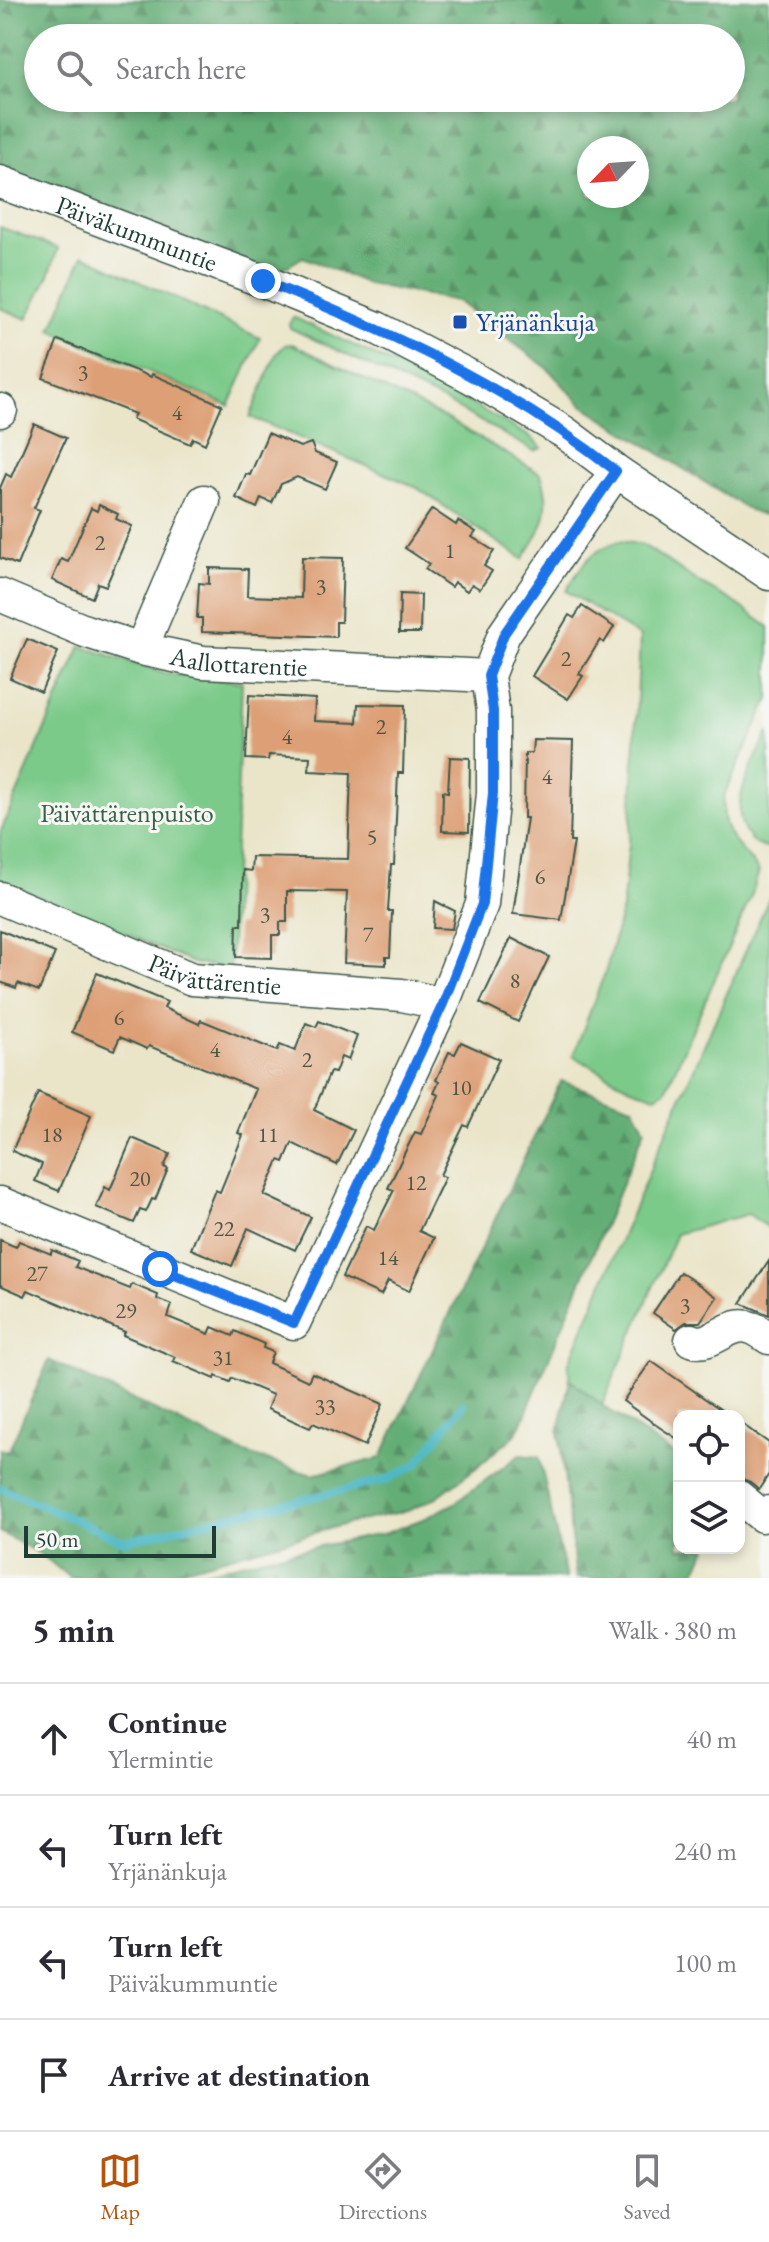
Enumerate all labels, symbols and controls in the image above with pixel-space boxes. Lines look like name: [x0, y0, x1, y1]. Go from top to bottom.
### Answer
search box: [24, 24, 745, 112]
icon: search: [52, 46, 96, 90]
text: Search here: [116, 49, 246, 88]
north arrow: [577, 136, 649, 208]
street label: Päiväkummuntie: [51, 188, 222, 279]
route end: [245, 263, 281, 299]
place label: Yrjänänkuja: [476, 305, 596, 339]
marker: Yrjänänkuja: [451, 313, 469, 331]
house number: 3: [78, 358, 88, 387]
house number: 4: [172, 398, 183, 427]
house number: 2: [95, 528, 106, 557]
house number: 1: [445, 536, 455, 565]
house number: 3: [316, 572, 326, 601]
street label: Aallottarentie: [166, 638, 308, 684]
house number: 2: [561, 644, 572, 673]
house number: 2: [376, 712, 387, 741]
house number: 4: [282, 722, 293, 751]
house number: 4: [542, 762, 553, 791]
park label: Päivättärenpuisto: [40, 796, 214, 830]
house number: 5: [367, 822, 377, 851]
house number: 6: [535, 862, 546, 891]
house number: 3: [260, 900, 270, 929]
house number: 7: [363, 920, 374, 949]
street label: Päivättärentie: [143, 945, 282, 1003]
house number: 8: [510, 966, 520, 995]
house number: 6: [114, 1003, 125, 1032]
house number: 4: [210, 1035, 221, 1064]
house number: 2: [302, 1045, 313, 1074]
house number: 10: [450, 1073, 472, 1102]
house number: 18: [41, 1120, 63, 1149]
house number: 11: [257, 1120, 279, 1149]
house number: 20: [129, 1164, 151, 1193]
house number: 12: [405, 1168, 427, 1197]
house number: 22: [213, 1214, 235, 1243]
house number: 14: [377, 1243, 399, 1272]
route start: [142, 1251, 178, 1287]
house number: 27: [26, 1259, 48, 1288]
house number: 3: [680, 1291, 690, 1320]
house number: 29: [115, 1296, 137, 1325]
house number: 31: [212, 1343, 234, 1372]
house number: 33: [314, 1392, 336, 1421]
map controls: [673, 1410, 745, 1554]
button: locate: [673, 1410, 745, 1482]
button: layers: [673, 1482, 745, 1554]
scale bar: [24, 1522, 216, 1558]
text: 50 m: [36, 1525, 79, 1554]
text: 5 min: [32, 1608, 115, 1652]
text: Walk · 380 m: [609, 1613, 737, 1647]
text: Continue: [108, 1703, 227, 1742]
icon: ahead: [32, 1717, 76, 1761]
text: 40 m: [687, 1722, 737, 1756]
text: Ylermintie: [108, 1742, 213, 1776]
text: Turn left: [108, 1815, 222, 1854]
icon: left: [32, 1829, 76, 1873]
text: 240 m: [674, 1834, 737, 1868]
text: Yrjänänkuja: [108, 1854, 227, 1888]
text: Turn left: [108, 1927, 222, 1966]
icon: left: [32, 1941, 76, 1985]
text: 100 m: [674, 1946, 737, 1980]
text: Päiväkummuntie: [108, 1966, 278, 2000]
icon: arrive: [32, 2053, 76, 2097]
text: Arrive at destination: [108, 2056, 370, 2095]
tab: Map: [98, 2149, 142, 2226]
tab: Directions: [339, 2149, 427, 2226]
tab: Saved: [624, 2149, 671, 2226]

